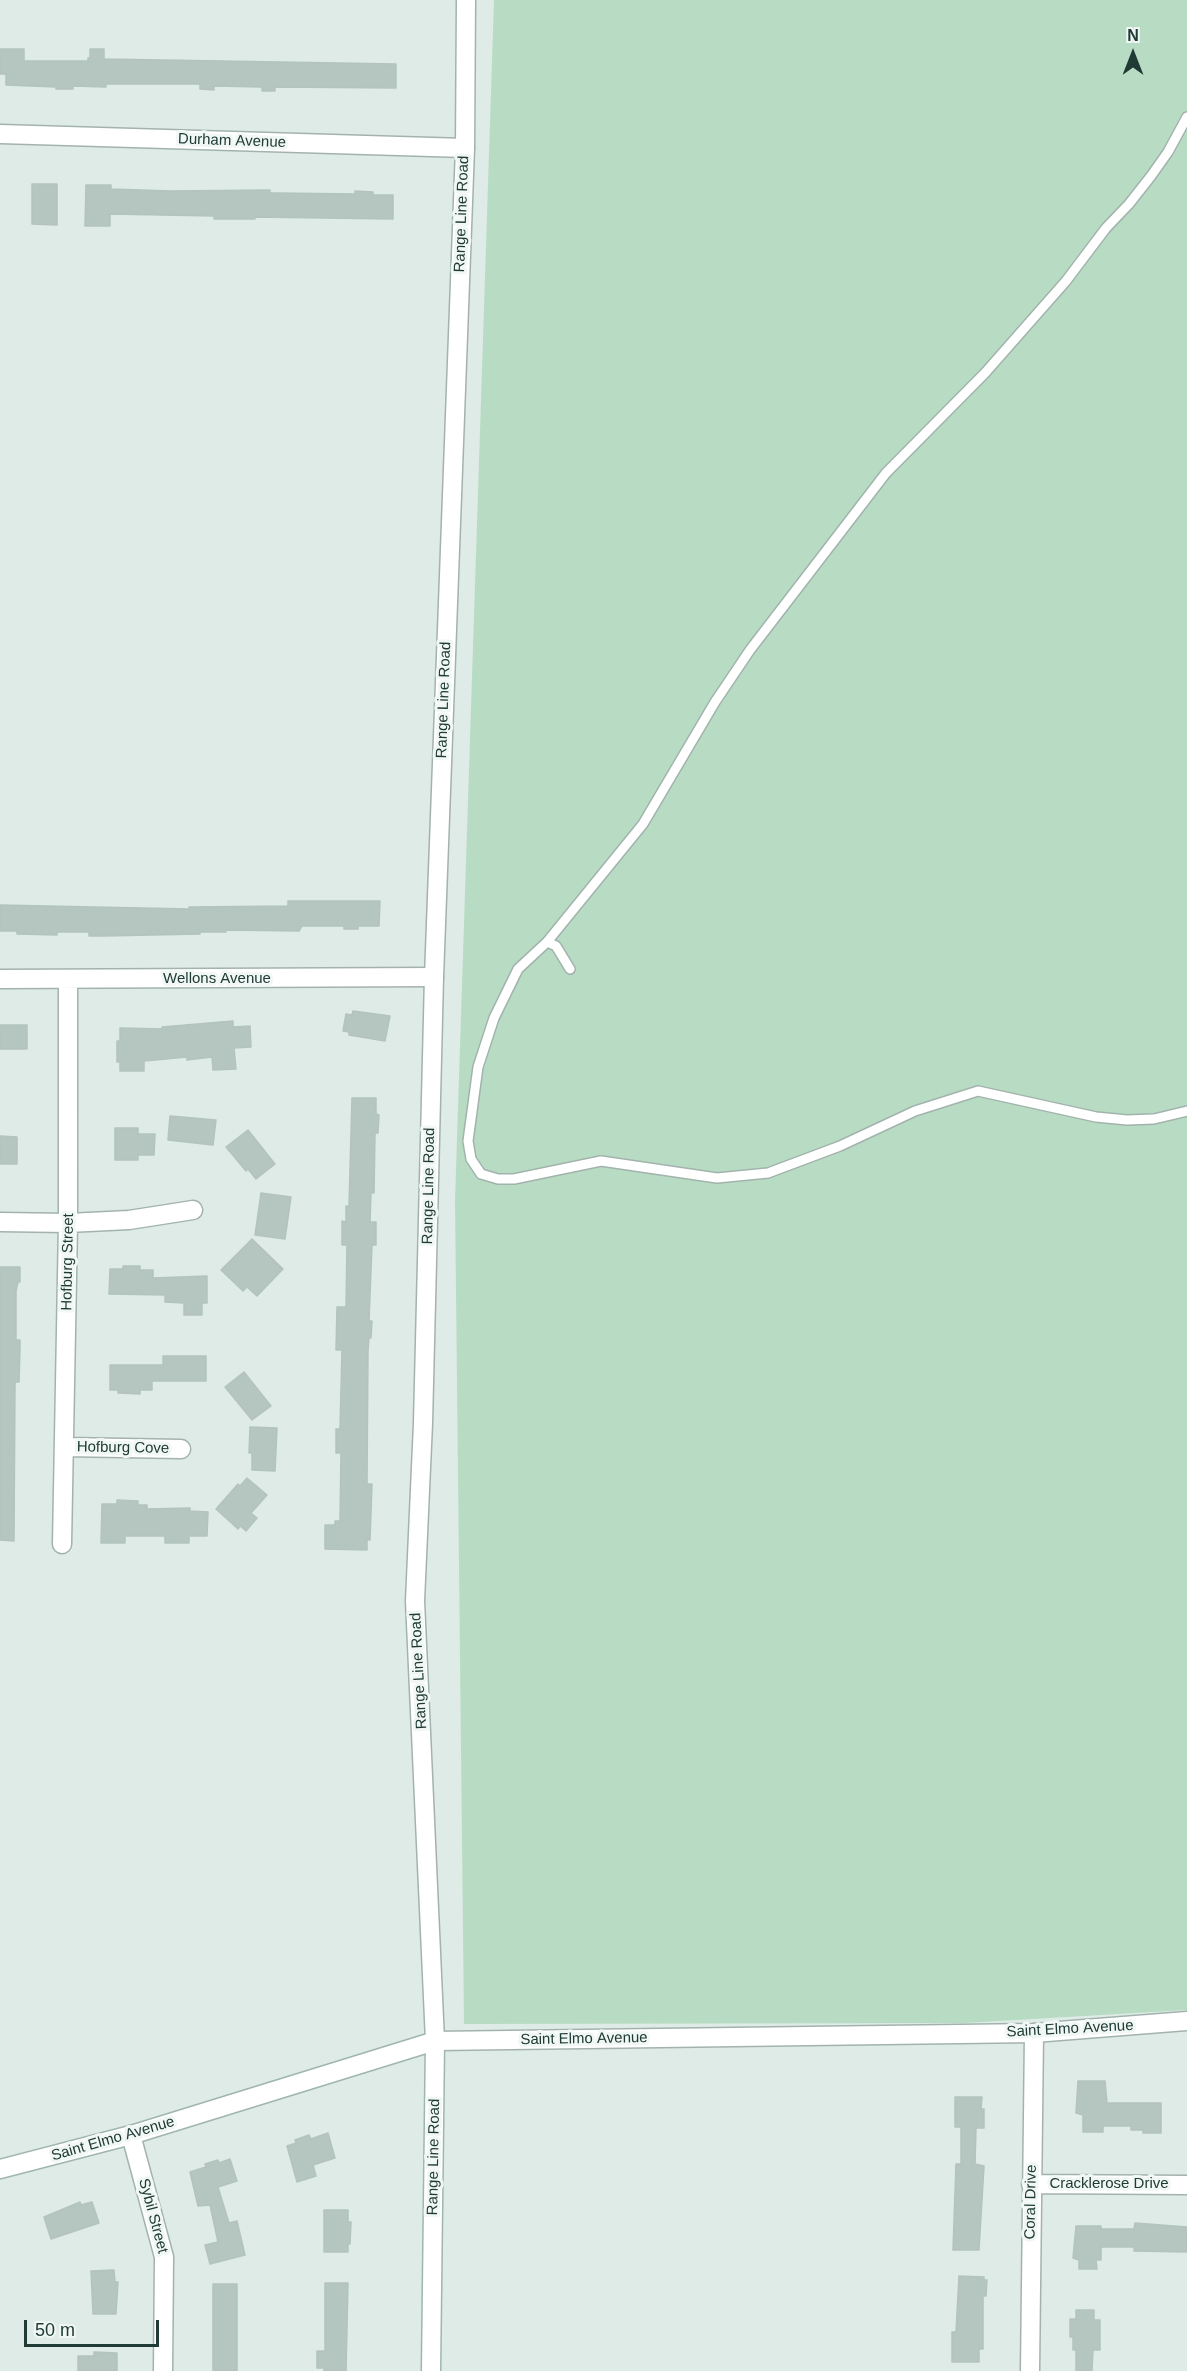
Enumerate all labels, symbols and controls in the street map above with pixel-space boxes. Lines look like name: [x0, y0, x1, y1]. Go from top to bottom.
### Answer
north arrow: [1103, 24, 1163, 84]
text: N: [1127, 27, 1139, 44]
street label: Durham Avenue: [178, 130, 286, 152]
street label: Range Line Road: [451, 155, 473, 273]
street label: Range Line Road: [433, 641, 455, 759]
street label: Wellons Avenue: [163, 970, 271, 988]
street label: Range Line Road: [419, 1127, 439, 1245]
street label: Hofburg Street: [58, 1213, 78, 1311]
street label: Hofburg Cove: [77, 1438, 169, 1458]
street label: Range Line Road: [407, 1612, 431, 1730]
street label: Saint Elmo Avenue: [1006, 2017, 1134, 2041]
street label: Saint Elmo Avenue: [520, 2029, 648, 2049]
street label: Range Line Road: [424, 2098, 444, 2216]
street label: Saint Elmo Avenue: [49, 2113, 177, 2165]
street label: Coral Drive: [1021, 2164, 1041, 2240]
street label: Cracklerose Drive: [1049, 2175, 1169, 2193]
street label: Sybil Street: [134, 2177, 172, 2255]
scale bar: [27, 2308, 162, 2346]
text: 50 m: [35, 2320, 75, 2340]

